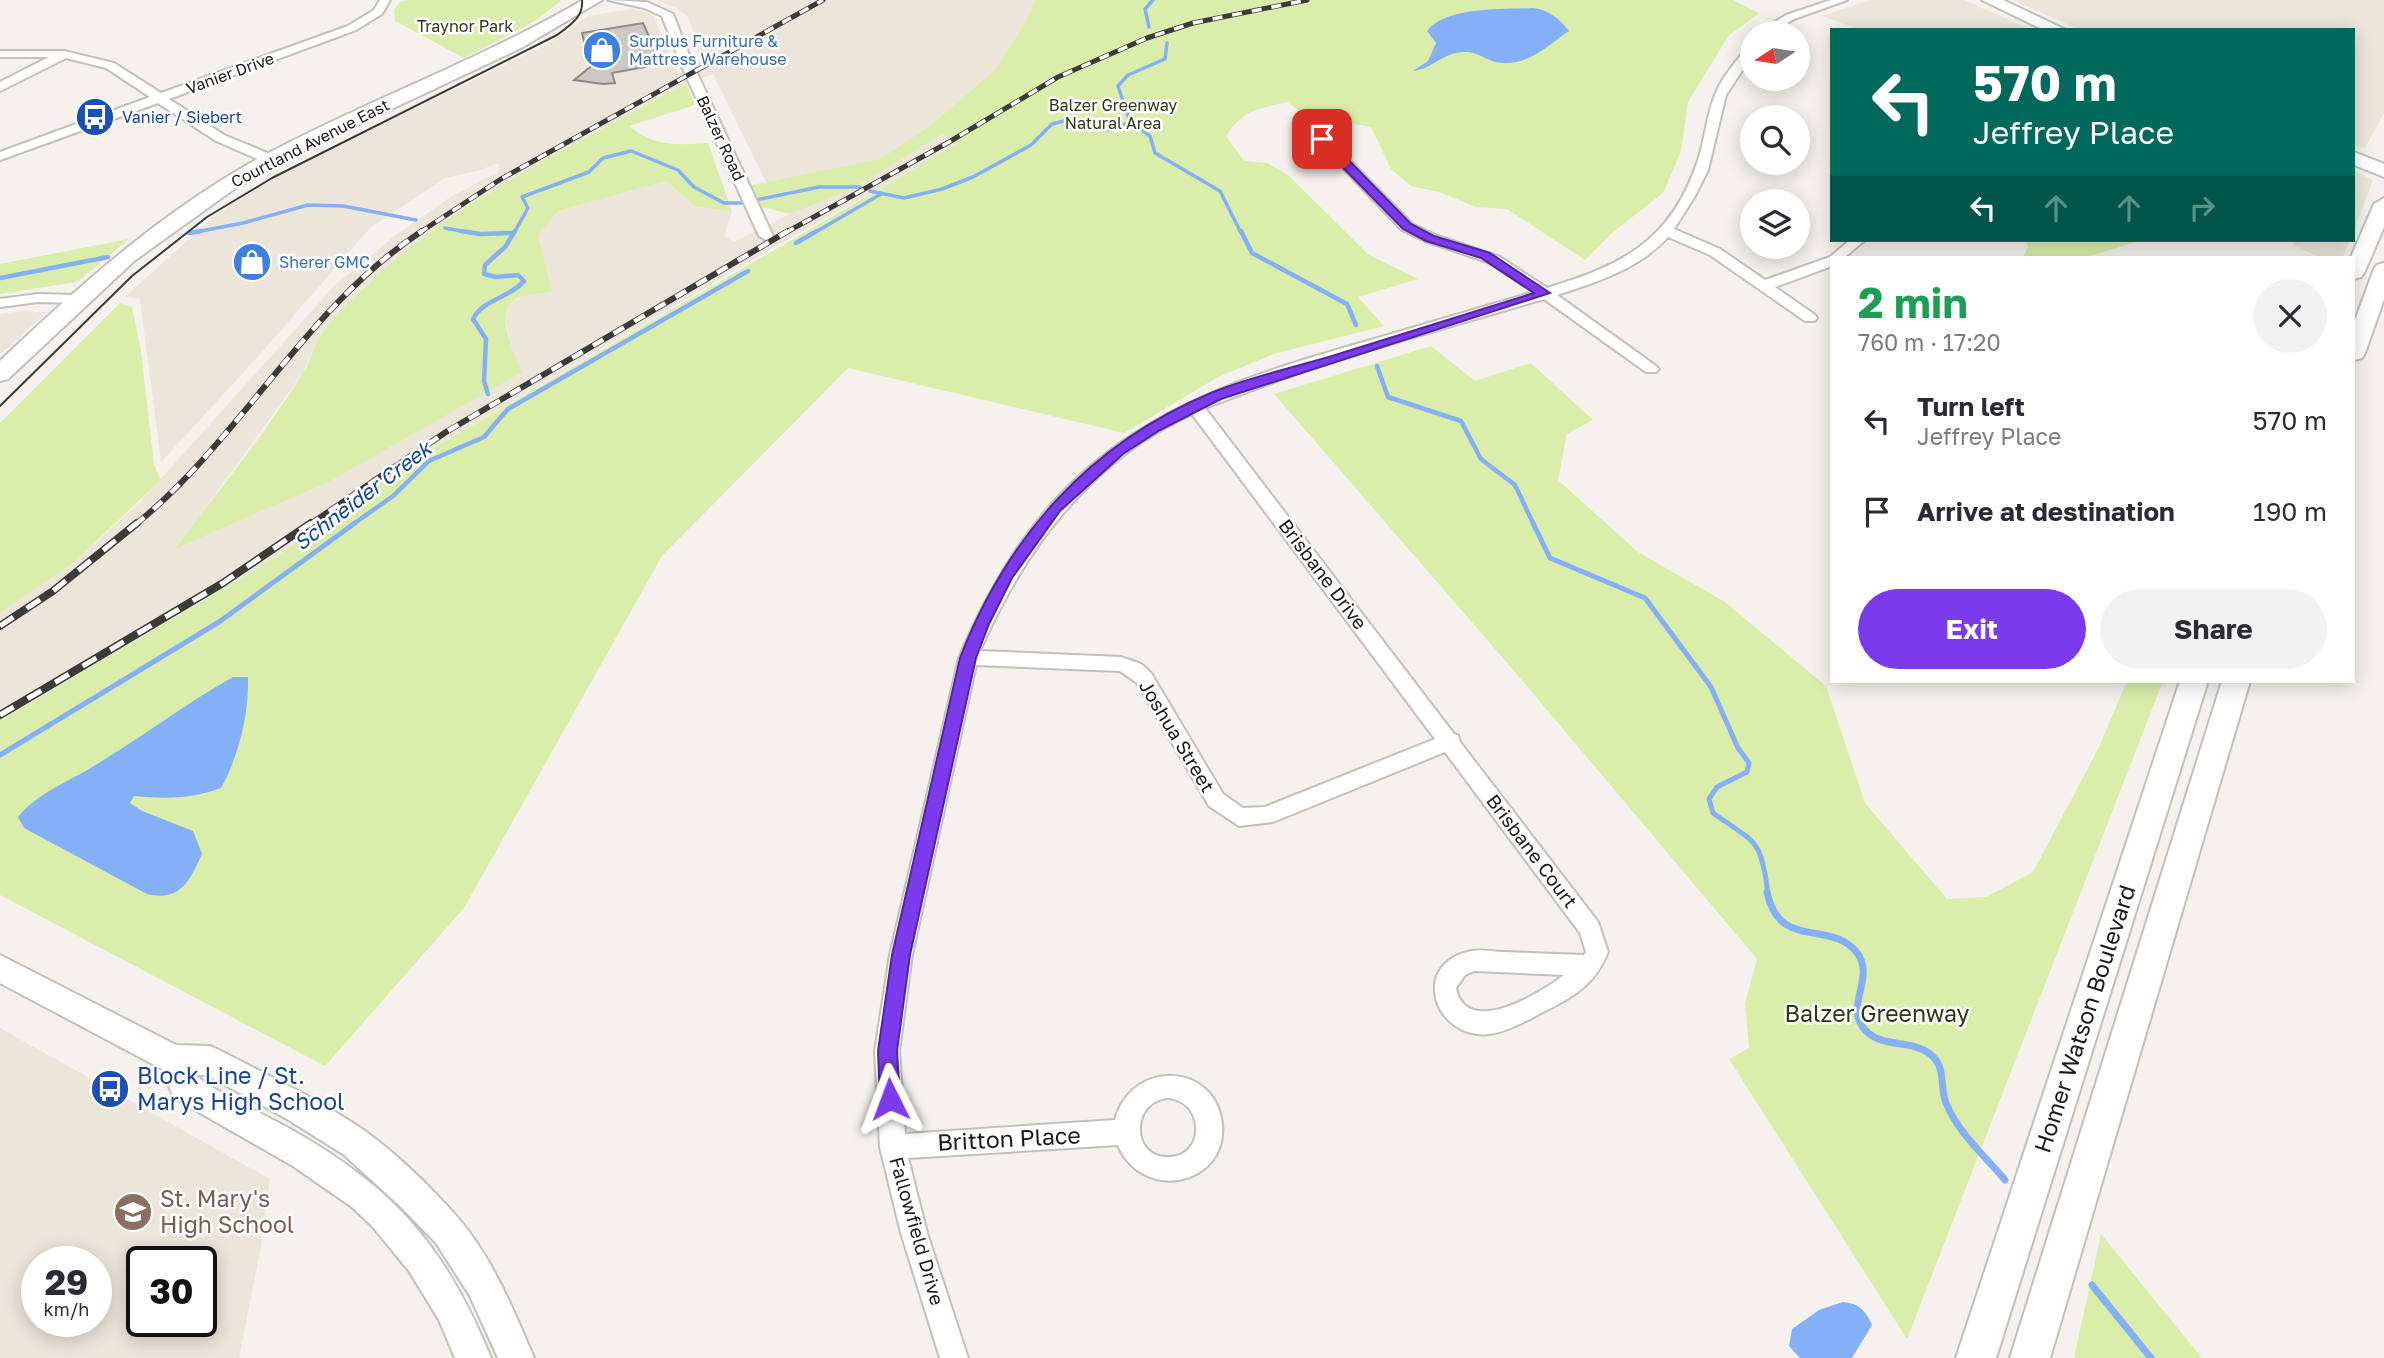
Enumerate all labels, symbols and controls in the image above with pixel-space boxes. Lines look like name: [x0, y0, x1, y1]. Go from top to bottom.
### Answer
park label: Traynor Park: [417, 16, 513, 36]
north arrow: [1740, 21, 1810, 91]
map controls: [1740, 21, 1810, 259]
shop icon: Surplus Furniture & Mattress Warehouse: [581, 29, 623, 71]
place label: Surplus Furniture & Mattress Warehouse: [629, 31, 787, 69]
street label: Vanier Drive: [183, 48, 277, 98]
text: 570 m: [1973, 53, 2117, 112]
icon: left: [1858, 56, 1949, 147]
street label: Balzer Road: [693, 92, 749, 184]
street label: Courtland Avenue East: [228, 94, 392, 192]
park label: Balzer Greenway Natural Area: [1049, 95, 1177, 133]
bus stop icon: Vanier / Siebert: [74, 96, 116, 138]
button: search: [1740, 105, 1810, 175]
place label: Vanier / Siebert: [122, 107, 242, 127]
pin: [1292, 109, 1352, 169]
text: Jeffrey Place: [1973, 113, 2174, 151]
icon: arrive: [1303, 120, 1341, 158]
button: layers: [1740, 189, 1810, 259]
icon: left: [1964, 189, 2002, 227]
icon: ahead: [2037, 189, 2075, 227]
icon: ahead: [2110, 189, 2148, 227]
icon: right: [2183, 189, 2221, 227]
shop icon: Sherer GMC: [231, 241, 273, 283]
place label: Sherer GMC: [279, 252, 370, 272]
text: 2 min: [1858, 277, 1968, 327]
button: close: [2253, 279, 2327, 353]
text: 760 m · 17:20: [1858, 328, 2001, 356]
text: Turn left: [1917, 391, 2025, 422]
icon: left: [1858, 402, 1896, 440]
text: 570 m: [2253, 405, 2327, 436]
text: Jeffrey Place: [1917, 422, 2061, 450]
water label: Schneider Creek: [288, 434, 438, 555]
icon: arrive: [1858, 493, 1896, 531]
text: Arrive at destination: [1917, 496, 2175, 527]
text: 190 m: [2253, 496, 2327, 527]
street label: Brisbane Drive: [1274, 514, 1372, 633]
button: Exit: [1858, 589, 2086, 669]
button: Share: [2100, 589, 2327, 669]
street label: Joshua Street: [1135, 675, 1220, 796]
street label: Brisbane Court: [1482, 789, 1583, 912]
street label: Homer Watson Boulevard: [2027, 881, 2141, 1156]
park label: Balzer Greenway: [1785, 999, 1970, 1027]
place label: Block Line / St. Marys High School: [137, 1061, 344, 1115]
position arrow: [853, 1062, 927, 1136]
bus stop icon: Block Line / St. Marys High School: [89, 1068, 131, 1110]
street label: Britton Place: [936, 1120, 1081, 1156]
street label: Fallowfield Drive: [885, 1154, 950, 1308]
place label: St. Mary's High School: [160, 1184, 294, 1238]
school or university icon: St. Mary's High School: [112, 1191, 154, 1233]
speed limit sign: 30: [126, 1246, 217, 1337]
text: 29: [45, 1261, 88, 1303]
text: km/h: [44, 1298, 89, 1320]

